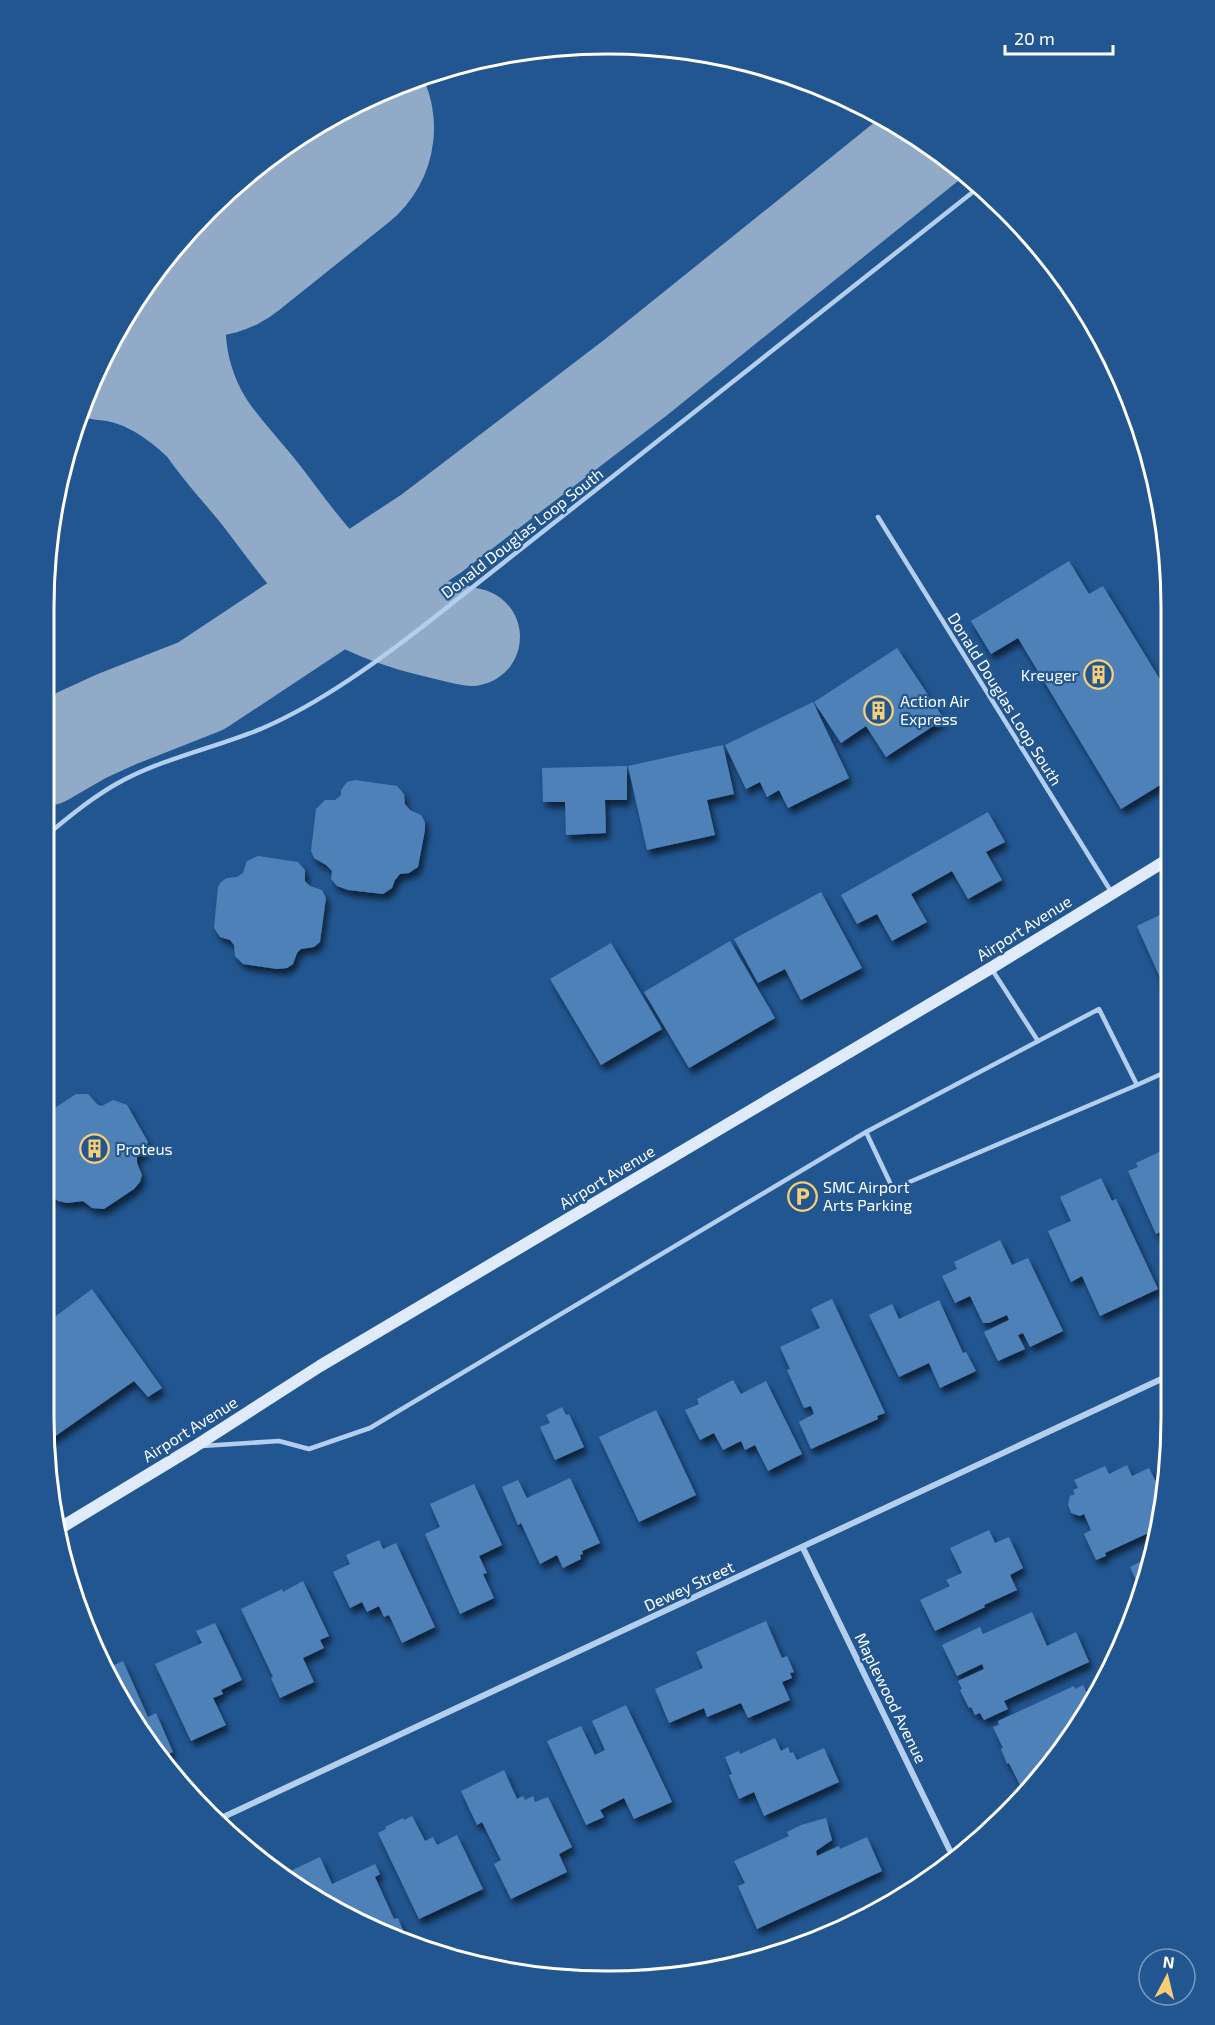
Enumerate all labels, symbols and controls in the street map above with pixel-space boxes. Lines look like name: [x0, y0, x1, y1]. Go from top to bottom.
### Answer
scale bar: [1005, 18, 1113, 56]
text: 20 m: [1014, 27, 1055, 49]
street label: Donald Douglas Loop South: [437, 464, 606, 602]
street label: Donald Douglas Loop South: [944, 609, 1066, 789]
building icon: Kreuger: [1083, 659, 1115, 691]
place label: Kreuger: [1021, 665, 1079, 684]
place label: Action Air Express: [900, 691, 970, 728]
building icon: Action Air Express: [863, 694, 895, 726]
street label: Airport Avenue: [973, 891, 1075, 964]
building icon: Proteus: [79, 1133, 111, 1165]
place label: Proteus: [116, 1139, 173, 1158]
street label: Airport Avenue: [556, 1141, 658, 1213]
place label: SMC Airport Arts Parking: [823, 1177, 912, 1214]
parking icon: SMC Airport Arts Parking: [786, 1180, 818, 1212]
street label: Airport Avenue: [139, 1392, 241, 1465]
street label: Dewey Street: [641, 1556, 737, 1615]
street label: Maplewood Avenue: [852, 1629, 931, 1766]
north arrow: [1137, 1947, 1197, 2007]
text: N: [1162, 1951, 1176, 1972]

